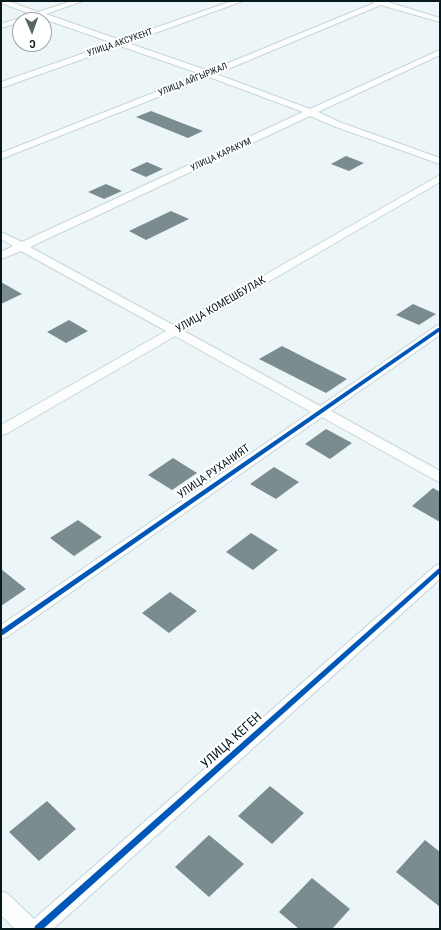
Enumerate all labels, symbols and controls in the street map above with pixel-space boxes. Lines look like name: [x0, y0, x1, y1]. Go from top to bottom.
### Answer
north arrow: [12, 12, 52, 52]
street label: УЛИЦА АКСУКЕНТ: [86, 27, 154, 59]
text: С: [29, 37, 36, 50]
street label: УЛИЦА АЙГЫРЖАЛ: [157, 61, 229, 99]
street label: УЛИЦА КАРАКУМ: [189, 136, 253, 174]
street label: УЛИЦА КОМЕШБУЛАК: [174, 274, 268, 336]
street label: УЛИЦА РУХАНИЯТ: [175, 442, 253, 502]
street label: УЛИЦА КЕГЕН: [198, 710, 266, 772]

